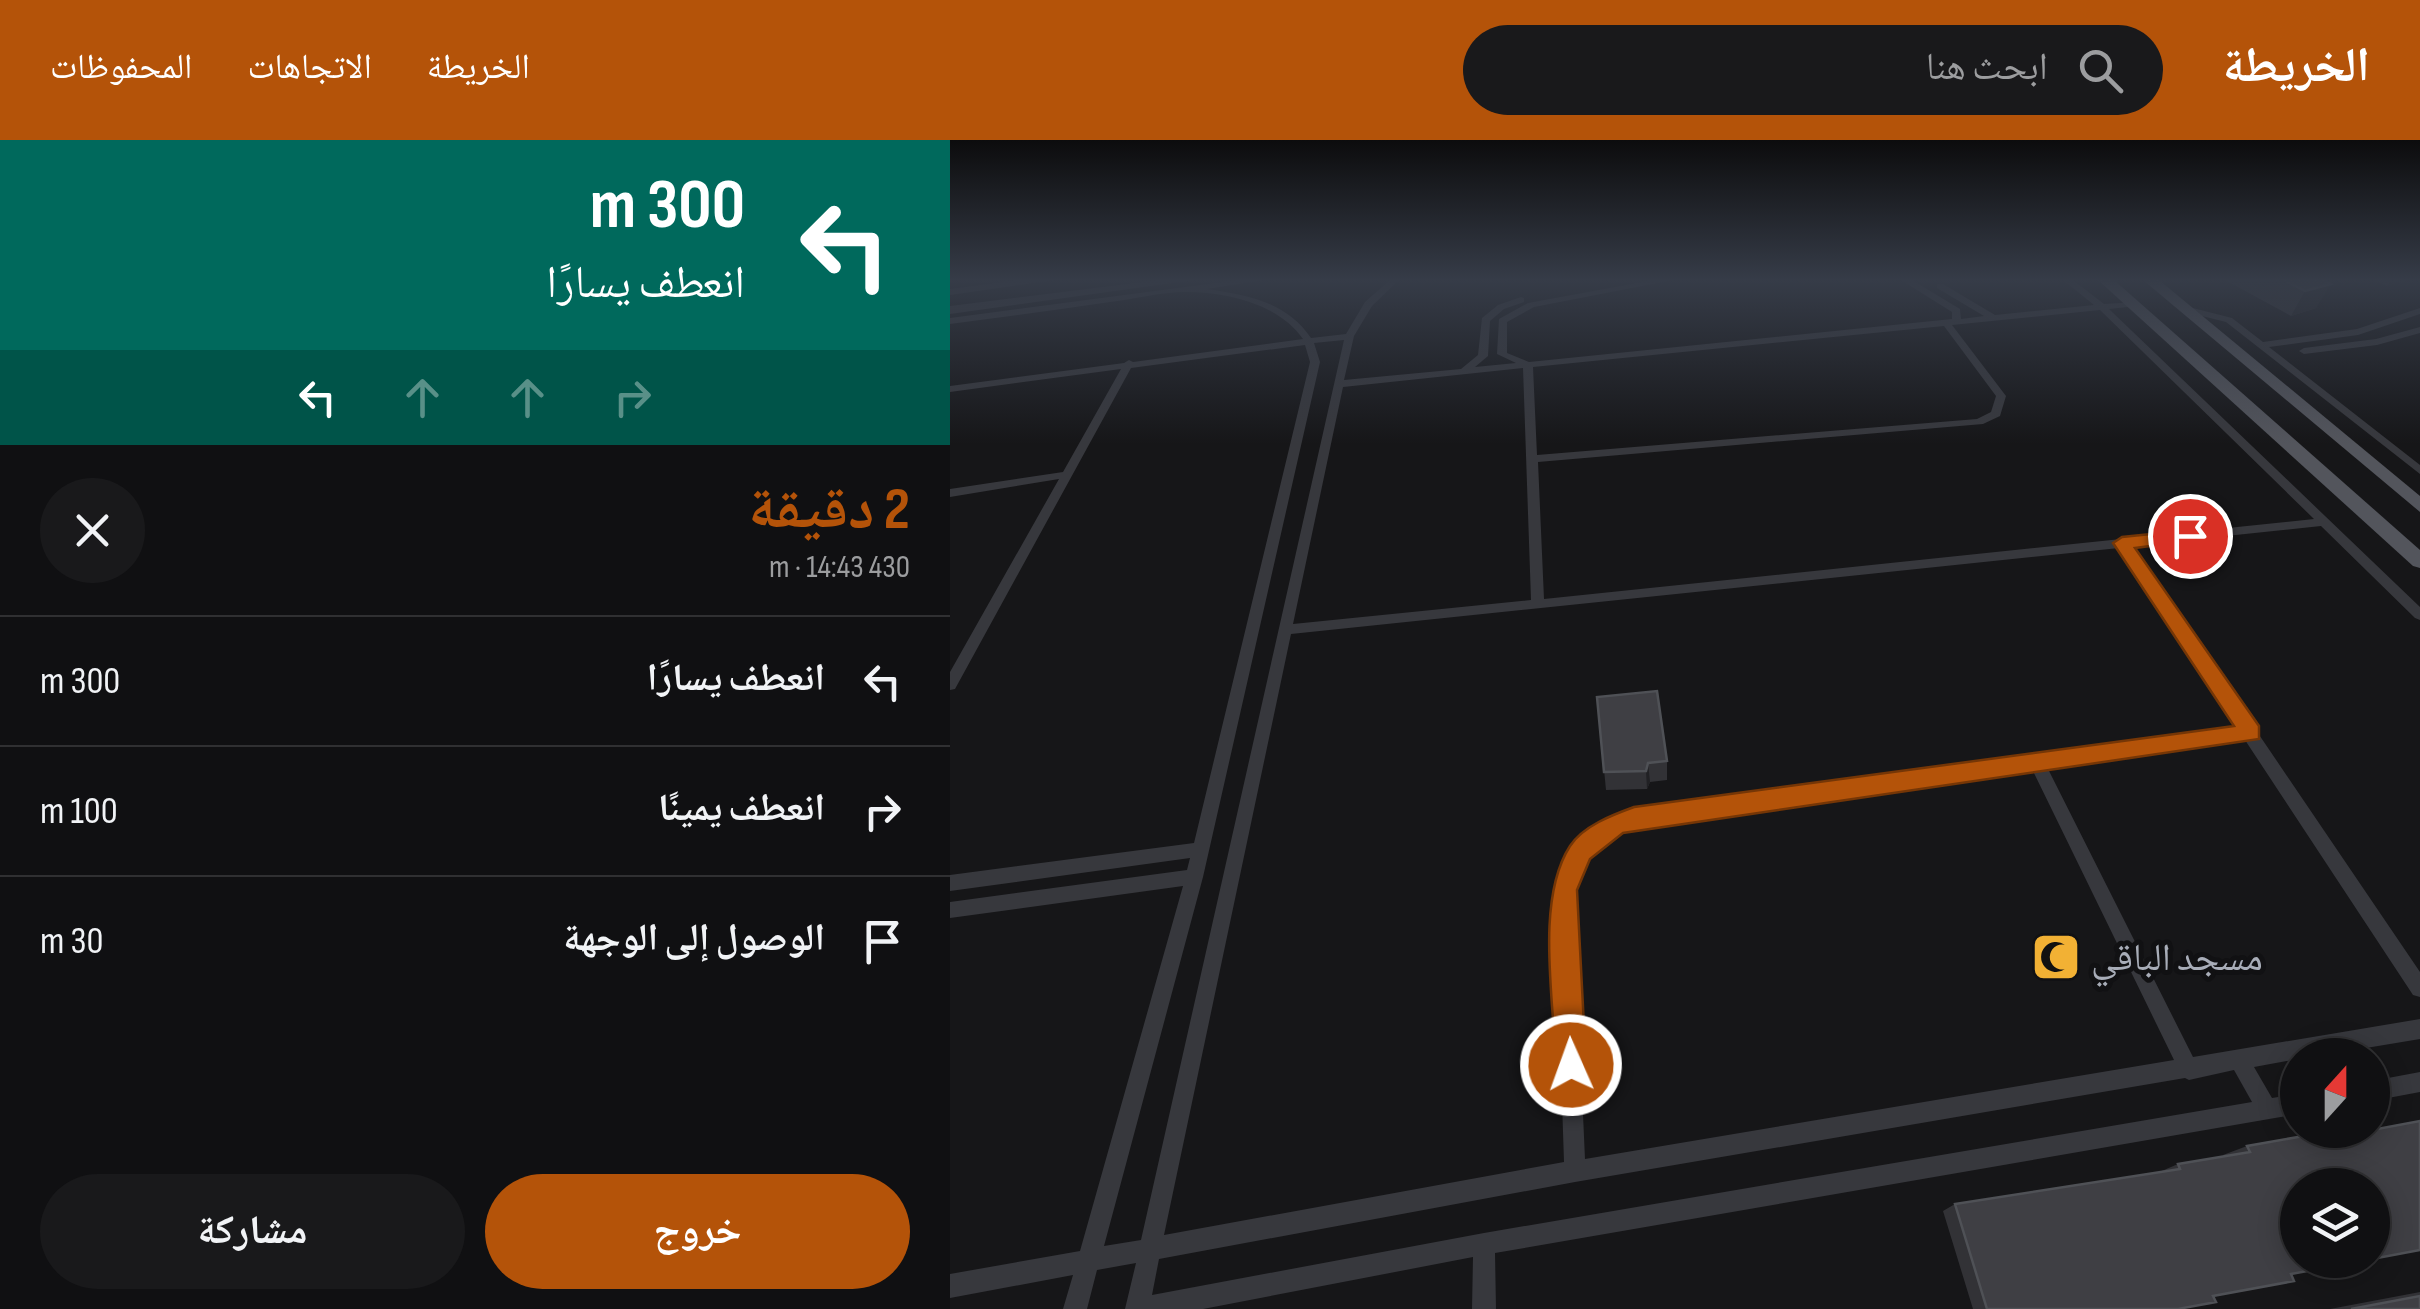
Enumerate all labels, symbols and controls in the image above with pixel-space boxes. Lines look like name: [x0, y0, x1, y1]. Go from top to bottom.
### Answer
search box: [1463, 25, 2163, 115]
text: الخريطة: [2223, 38, 2370, 95]
icon: search: [2073, 43, 2128, 98]
text: ابحث هنا: [1926, 45, 2048, 90]
text: المحفوظات: [50, 46, 192, 89]
text: الاتجاهات: [247, 46, 372, 89]
text: الخريطة: [427, 46, 530, 89]
text: 300 m: [590, 164, 745, 248]
icon: left: [780, 180, 910, 310]
text: انعطف يسارًا: [546, 256, 745, 311]
icon: left: [290, 370, 345, 425]
icon: ahead: [395, 370, 450, 425]
icon: ahead: [500, 370, 555, 425]
icon: right: [605, 370, 660, 425]
text: 2 دقيقة: [748, 474, 910, 546]
button: close: [40, 478, 145, 583]
pin: [2148, 494, 2233, 579]
icon: arrive: [2163, 509, 2218, 564]
text: 430 m · 14:43: [769, 548, 910, 587]
icon: left: [855, 654, 910, 709]
text: انعطف يسارًا: [647, 656, 825, 701]
text: 300 m: [40, 659, 120, 704]
icon: right: [855, 784, 910, 839]
text: انعطف يمينًا: [658, 786, 825, 831]
text: 100 m: [40, 789, 118, 834]
icon: arrive: [855, 914, 910, 969]
text: الوصول إلى الوجهة: [563, 916, 825, 961]
text: 30 m: [40, 919, 103, 964]
mosque icon: مسجد الباقي: [2030, 931, 2082, 983]
place label: مسجد الباقي: [2091, 936, 2263, 987]
position arrow: [1519, 1013, 1623, 1117]
north arrow: [2280, 1038, 2390, 1148]
map controls: [2280, 1038, 2390, 1278]
button: layers: [2280, 1168, 2390, 1278]
button: مشاركة: [40, 1174, 465, 1289]
button: خروج: [485, 1174, 910, 1289]

